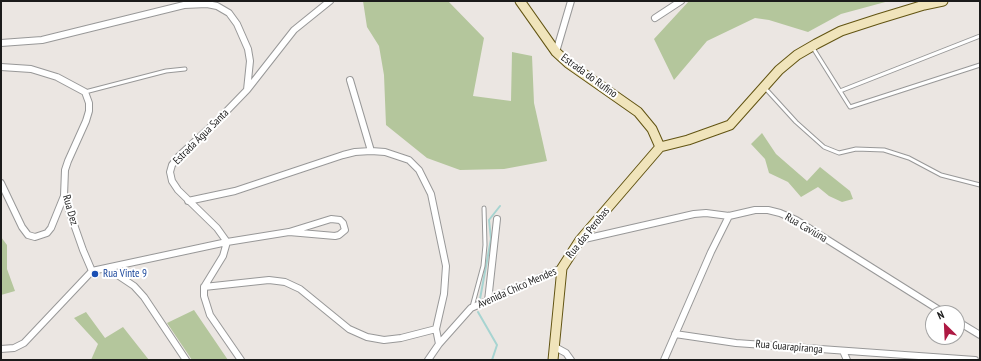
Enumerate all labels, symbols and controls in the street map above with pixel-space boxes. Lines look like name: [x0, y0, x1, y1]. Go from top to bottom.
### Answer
street label: Estrada do Rufino: [558, 51, 620, 101]
street label: Estrada Água Santa: [170, 106, 232, 168]
street label: Rua Dez: [59, 193, 81, 227]
street label: Rua das Perobas: [563, 205, 613, 261]
street label: Rua Caviúna: [782, 211, 830, 245]
street label: Avenida Chico Mendes: [476, 265, 558, 311]
place label: Rua Vinte 9: [103, 267, 147, 281]
marker: Rua Vinte 9: [90, 269, 100, 279]
north arrow: [925, 305, 965, 345]
text: N: [935, 307, 946, 323]
street label: Rua Guarapiranga: [755, 337, 823, 357]

